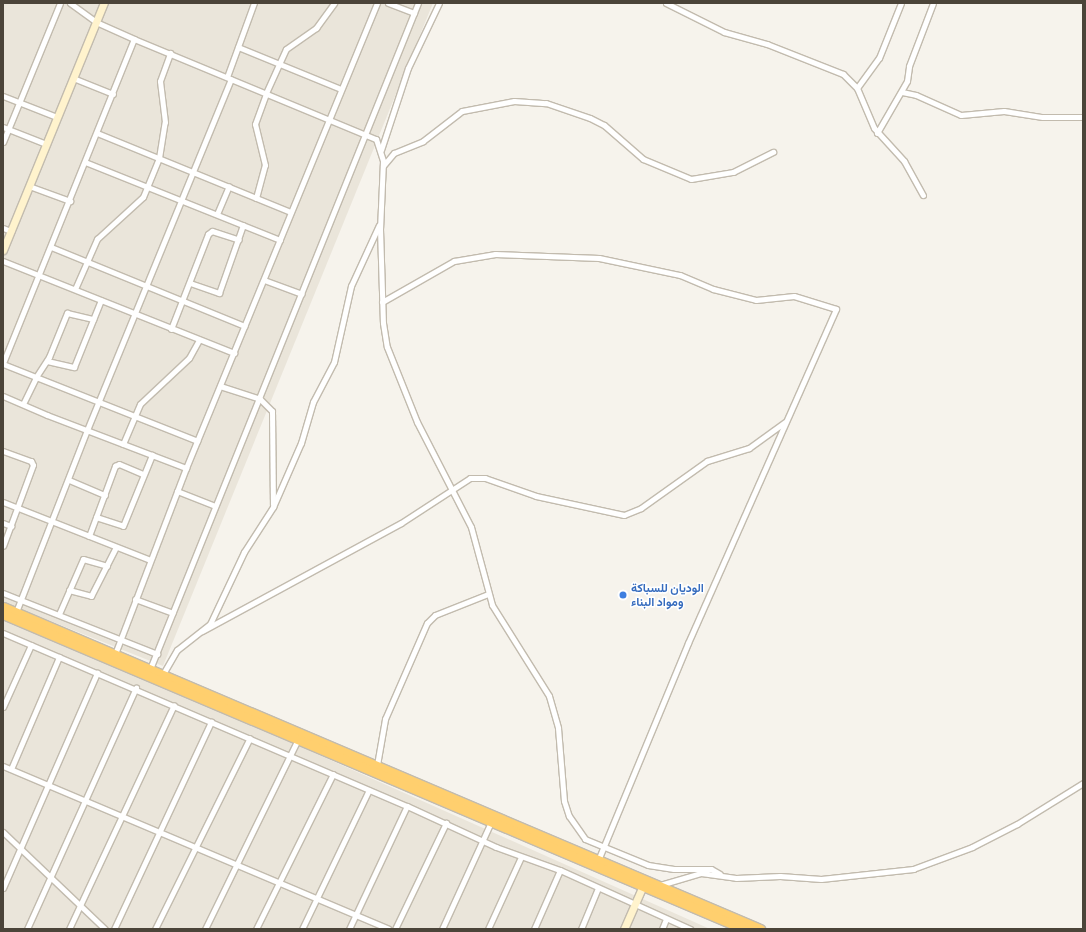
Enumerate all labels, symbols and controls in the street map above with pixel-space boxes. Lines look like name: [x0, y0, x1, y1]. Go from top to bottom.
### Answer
place label: الوديان للسباكة ومواد البناء: [631, 581, 704, 609]
marker: الوديان للسباكة ومواد البناء: [618, 590, 628, 600]

